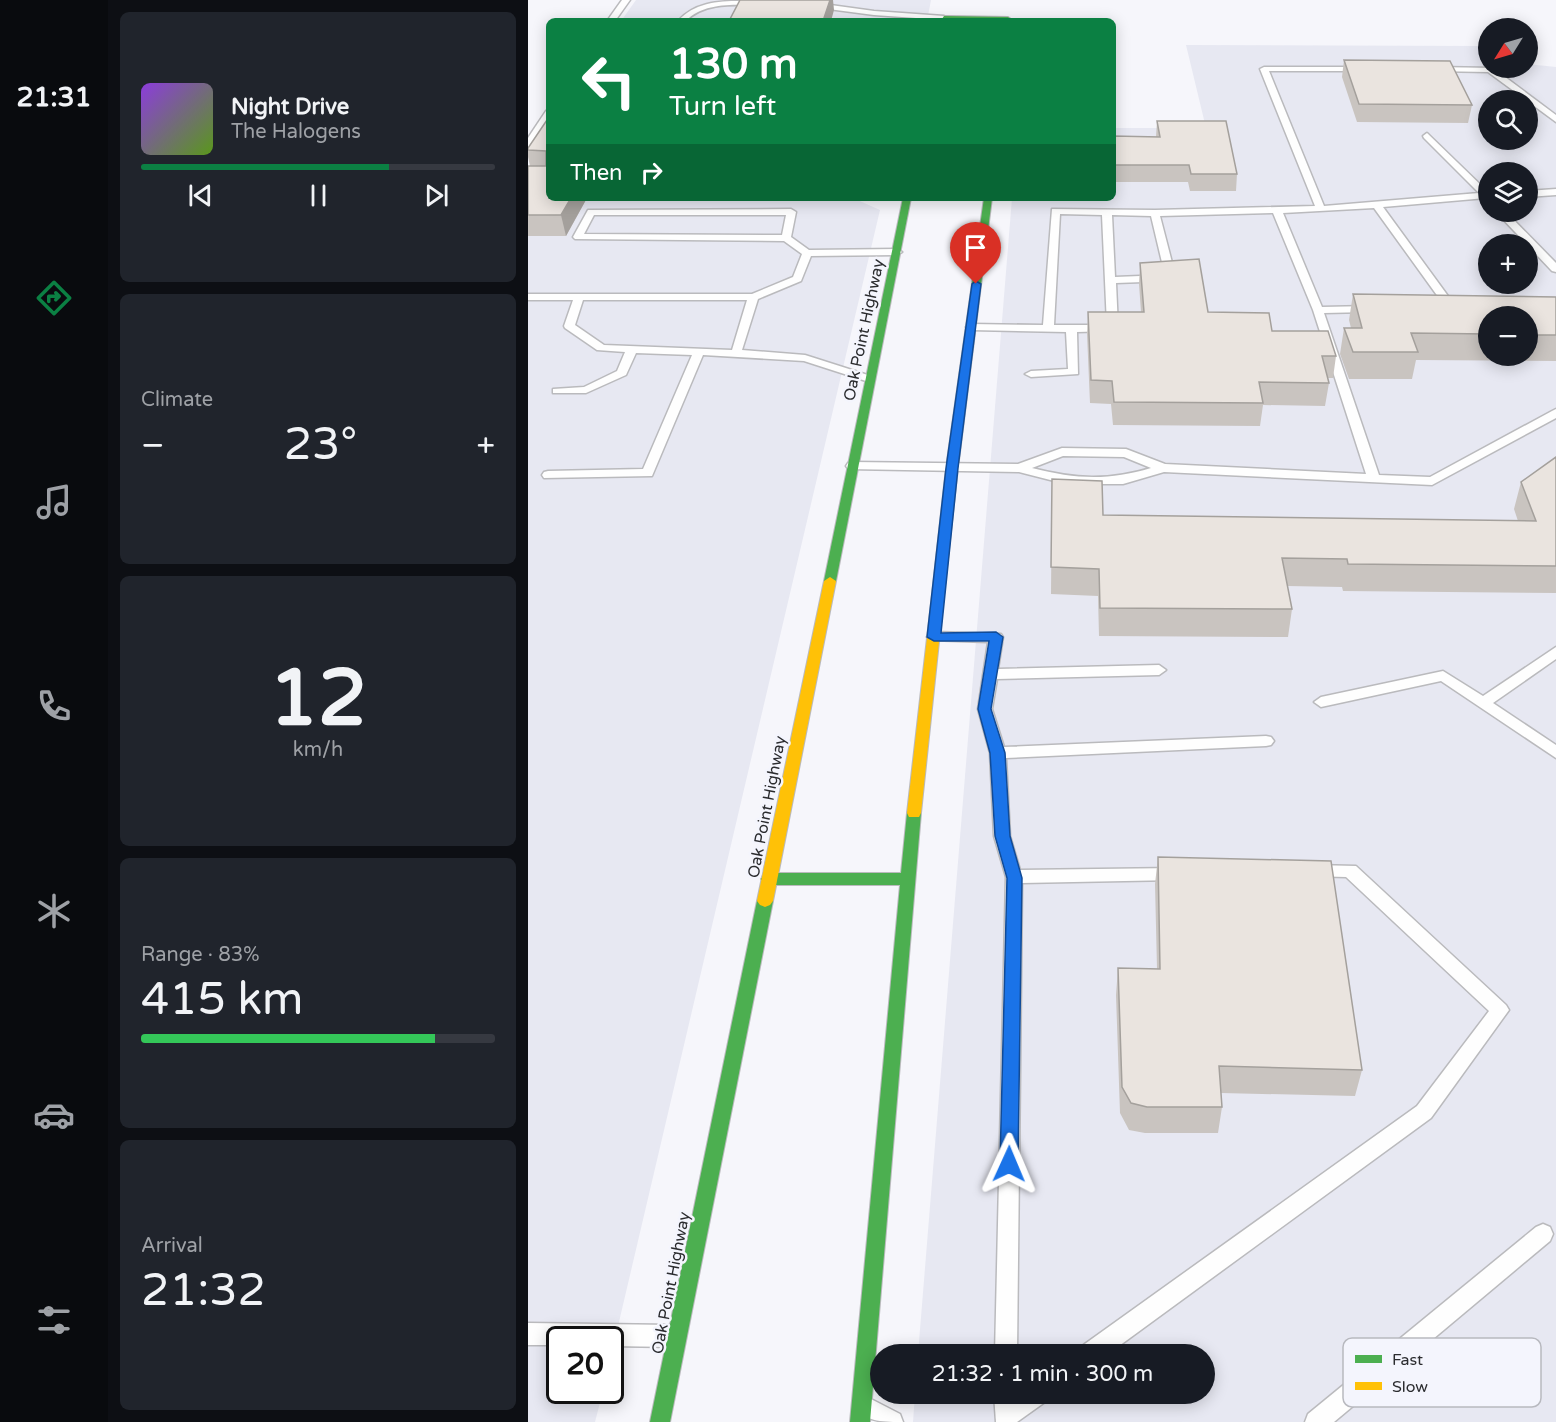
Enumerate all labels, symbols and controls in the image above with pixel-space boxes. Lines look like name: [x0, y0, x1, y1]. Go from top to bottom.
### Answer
north arrow: [1478, 18, 1538, 78]
map controls: [1478, 18, 1538, 366]
text: 130 m: [669, 39, 798, 90]
icon: left: [570, 42, 648, 120]
text: 21:31: [17, 81, 91, 114]
text: Turn left: [669, 90, 776, 123]
button: search: [1478, 90, 1538, 150]
text: Night Drive: [231, 94, 349, 120]
text: The Halogens: [231, 120, 361, 144]
icon: right: [635, 156, 668, 189]
text: Then: [570, 160, 623, 186]
button: layers: [1478, 162, 1538, 222]
icon: previous: [184, 179, 217, 212]
icon: pause: [302, 179, 335, 212]
icon: next: [420, 179, 453, 212]
pin: [950, 222, 1001, 284]
icon: arrive: [959, 231, 992, 264]
button: +: [1478, 234, 1538, 294]
street label: Oak Point Highway: [839, 257, 889, 403]
icon: directions: [33, 277, 75, 319]
button: −: [1478, 306, 1538, 366]
text: Climate: [141, 388, 213, 412]
text: 23°: [284, 418, 357, 472]
text: −: [141, 426, 165, 465]
text: +: [476, 426, 495, 465]
icon: music: [33, 481, 75, 523]
text: 12: [269, 652, 367, 746]
icon: phone: [33, 685, 75, 727]
street label: Oak Point Highway: [743, 734, 791, 880]
text: km/h: [293, 738, 343, 762]
icon: climate: [33, 890, 75, 932]
text: Range · 83%: [141, 943, 260, 967]
text: 415 km: [141, 973, 303, 1027]
icon: car: [33, 1094, 75, 1136]
position arrow: [977, 1132, 1041, 1196]
street label: Oak Point Highway: [647, 1210, 695, 1356]
text: Arrival: [141, 1234, 203, 1258]
text: 21:32: [141, 1264, 266, 1318]
icon: filters: [33, 1299, 75, 1341]
speed limit sign: 20: [546, 1326, 624, 1404]
legend: [1343, 1338, 1541, 1407]
text: Fast: [1392, 1350, 1423, 1370]
text: 21:32 · 1 min · 300 m: [932, 1361, 1153, 1387]
text: Slow: [1392, 1377, 1428, 1397]

